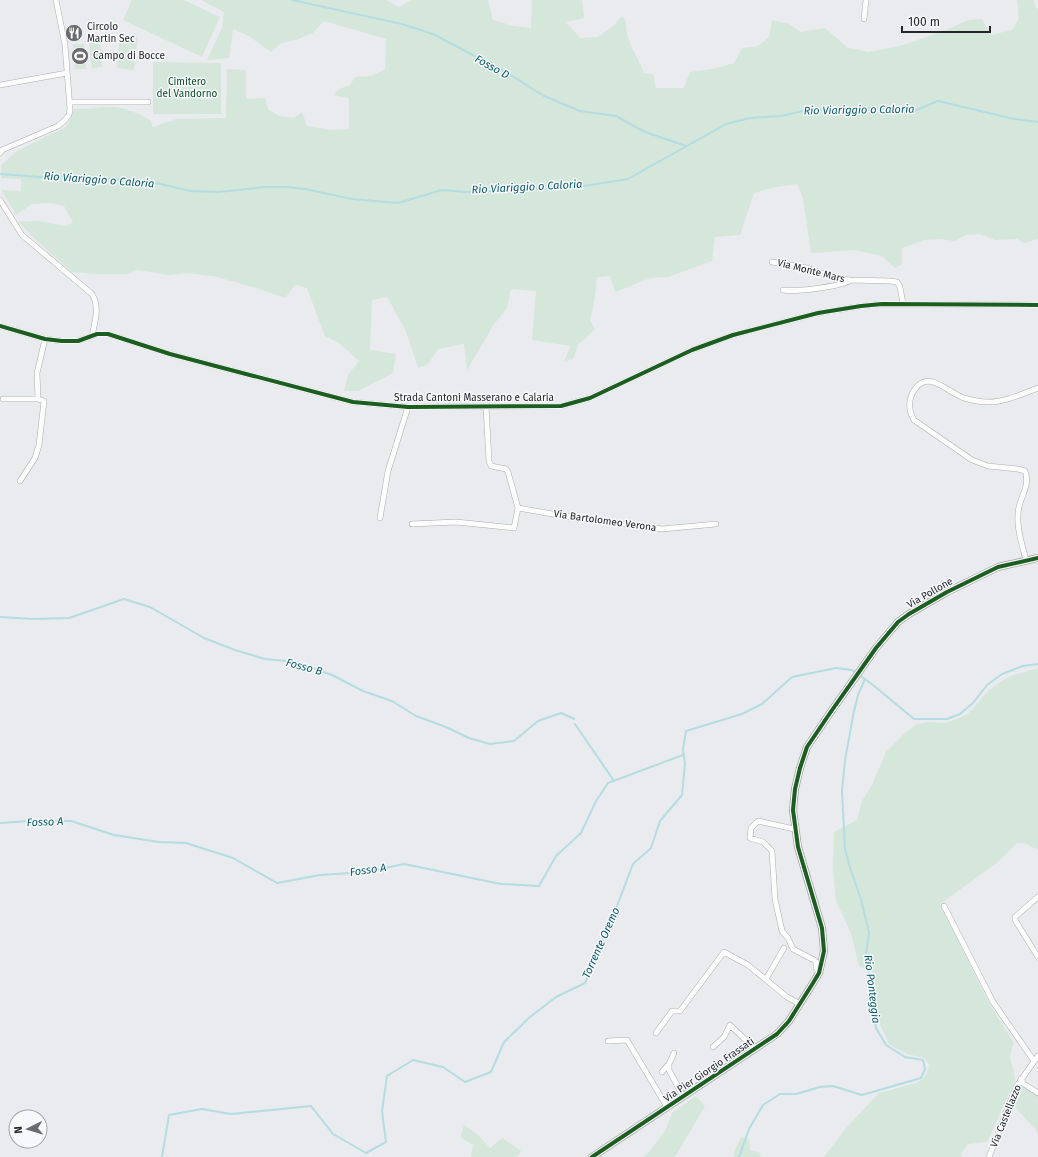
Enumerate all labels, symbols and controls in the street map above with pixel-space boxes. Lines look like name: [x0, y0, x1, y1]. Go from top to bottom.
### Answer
scale bar: [902, 8, 990, 34]
text: 100 m: [908, 15, 940, 29]
place label: Circolo Martin Sec: [87, 21, 135, 45]
restaurant icon: Circolo Martin Sec: [64, 23, 84, 43]
sports icon: Campo di Bocce: [70, 46, 90, 66]
place label: Campo di Bocce: [93, 50, 165, 62]
water label: Fosso D: [472, 52, 512, 82]
park label: Cimitero del Vandorno: [157, 76, 218, 100]
water label: Rio Viariggio o Caloria: [803, 103, 915, 117]
water label: Rio Viariggio o Caloria: [43, 170, 155, 190]
water label: Rio Viariggio o Caloria: [471, 178, 583, 196]
street label: Via Monte Mars: [776, 257, 846, 285]
street label: Strada Cantoni Masserano e Calaria: [394, 392, 554, 404]
street label: Via Bartolomeo Verona: [553, 508, 657, 534]
street label: Via Pollone: [905, 575, 955, 611]
water label: Fosso B: [284, 656, 324, 678]
water label: Fosso A: [26, 815, 64, 829]
water label: Fosso A: [349, 861, 387, 879]
water label: Torrente Oremo: [580, 905, 622, 981]
water label: Rio Ponteggia: [861, 954, 883, 1024]
street label: Via Pier Giorgio Frassati: [661, 1035, 757, 1105]
street label: Via Castellazzo: [988, 1083, 1024, 1149]
north arrow: [8, 1109, 48, 1149]
text: N: [12, 1126, 25, 1134]

